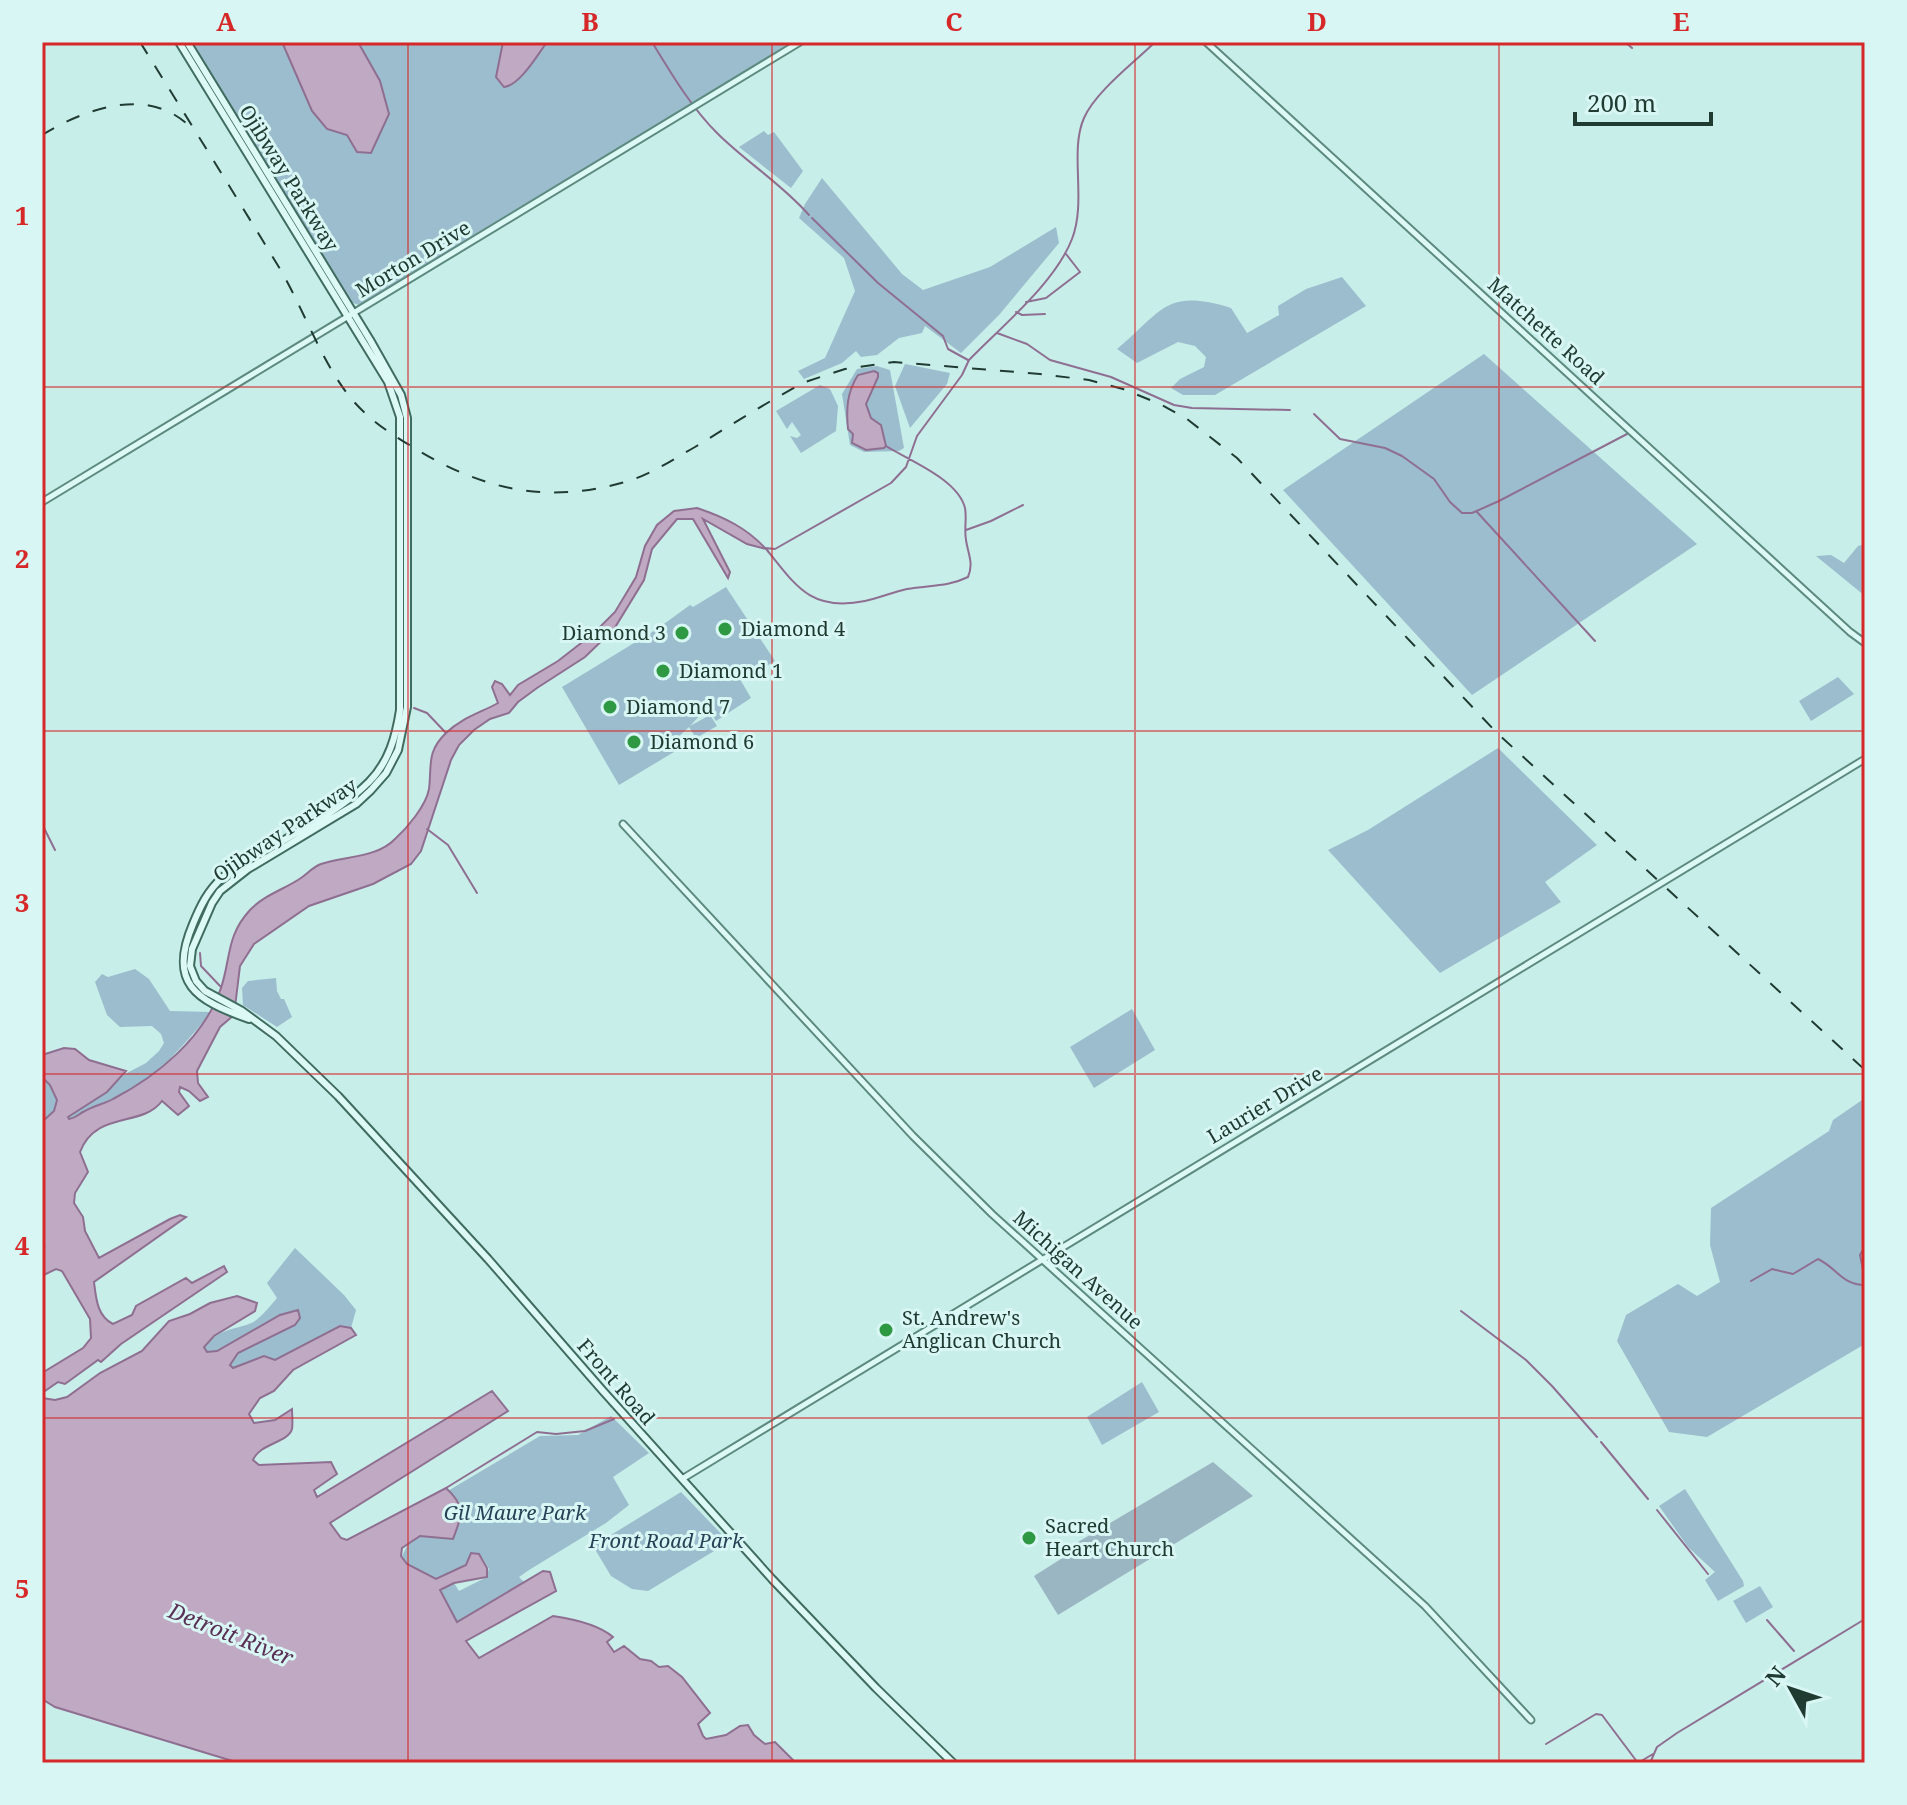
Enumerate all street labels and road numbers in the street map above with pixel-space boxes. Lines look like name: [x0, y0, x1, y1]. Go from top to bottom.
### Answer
street label: Ojibway Parkway: [233, 99, 346, 257]
street label: Morton Drive: [350, 214, 475, 303]
street label: Matchette Road: [1482, 271, 1611, 390]
street label: Ojibway Parkway: [208, 771, 362, 888]
street label: Laurier Drive: [1202, 1059, 1327, 1150]
street label: Michigan Avenue: [1008, 1204, 1149, 1335]
street label: Front Road: [571, 1333, 661, 1431]

